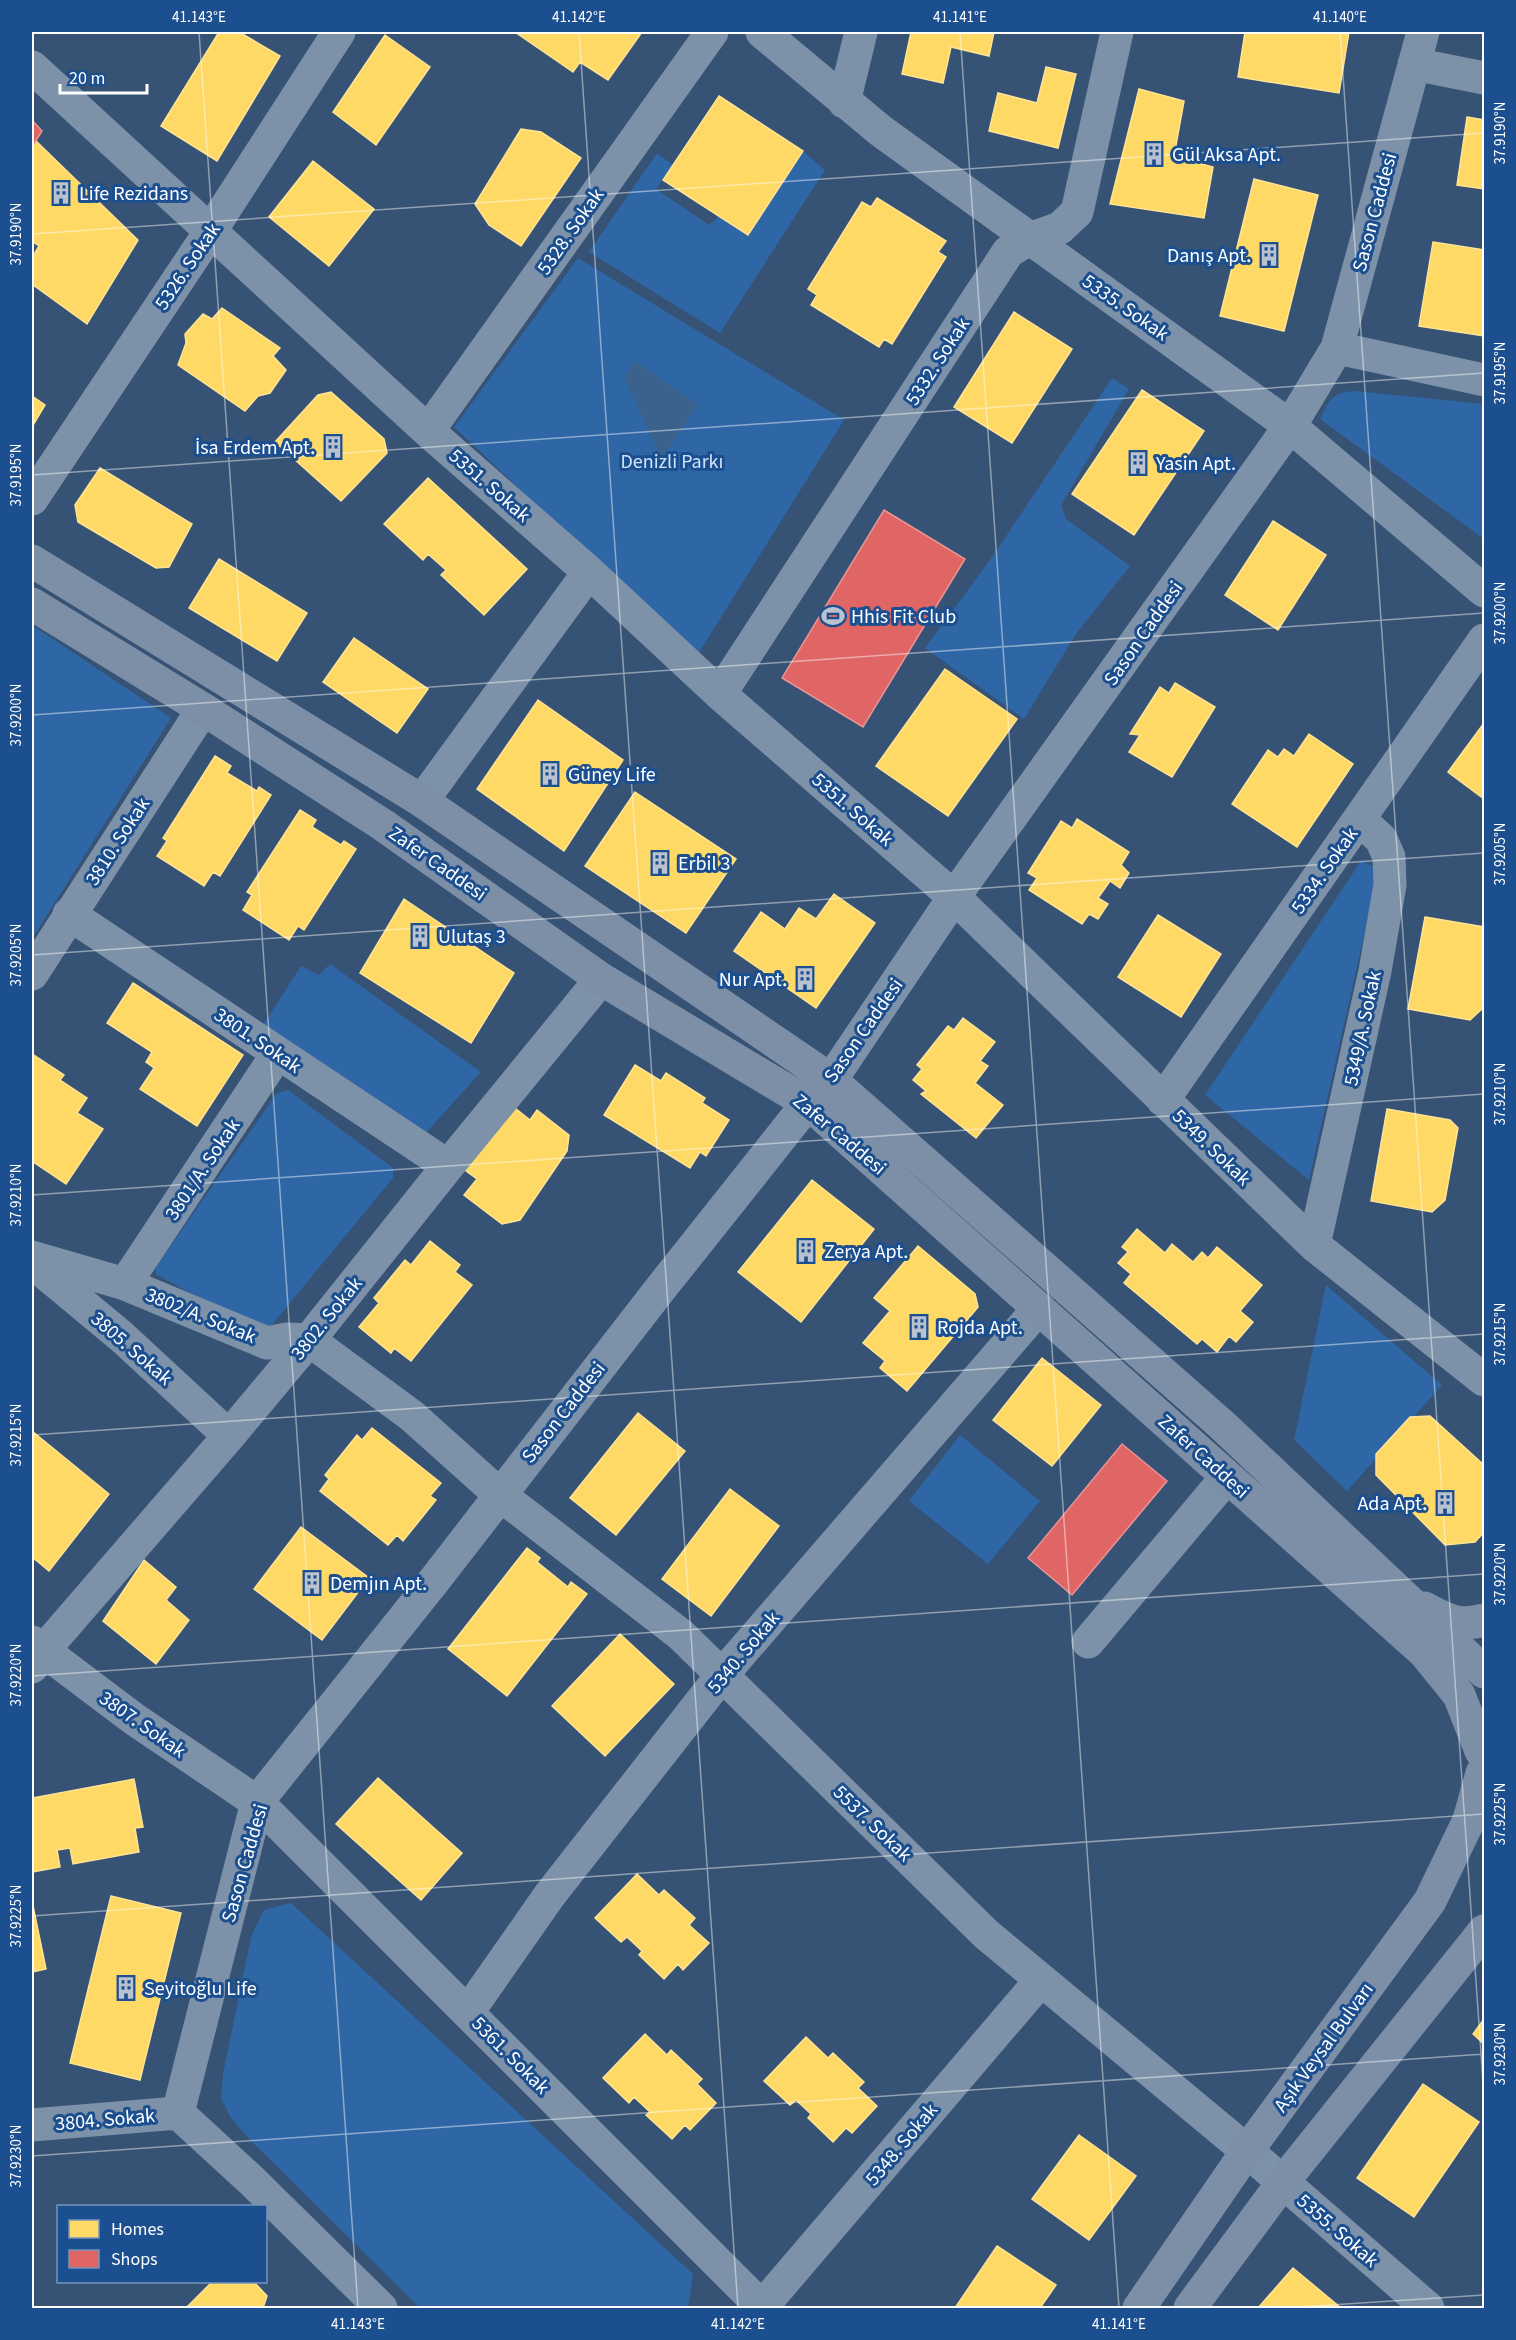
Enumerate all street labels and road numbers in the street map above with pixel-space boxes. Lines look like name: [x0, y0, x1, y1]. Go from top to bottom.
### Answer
street label: Sason Caddesi: [1346, 150, 1404, 275]
street label: 5328. Sokak: [531, 183, 611, 281]
street label: 5326. Sokak: [148, 217, 227, 316]
street label: 5335. Sokak: [1076, 268, 1174, 348]
street label: 5332. Sokak: [899, 312, 977, 411]
street label: 5351. Sokak: [442, 442, 536, 529]
street label: Sason Caddesi: [1097, 576, 1190, 692]
street label: 5351. Sokak: [805, 766, 899, 853]
street label: 3810. Sokak: [79, 792, 157, 891]
street label: Zafer Caddesi: [383, 820, 492, 908]
street label: 5334. Sokak: [1285, 822, 1365, 920]
street label: 5349/A. Sokak: [1337, 968, 1389, 1088]
street label: Sason Caddesi: [817, 973, 910, 1089]
street label: 3801. Sokak: [208, 1001, 307, 1080]
street label: Zafer Caddesi: [787, 1087, 892, 1182]
street label: 5349. Sokak: [1166, 1103, 1257, 1193]
street label: 3801/A. Sokak: [159, 1113, 247, 1226]
street label: 3802. Sokak: [284, 1271, 369, 1366]
street label: 3802/A. Sokak: [141, 1281, 260, 1351]
street label: 3805. Sokak: [84, 1305, 178, 1392]
street label: Sason Caddesi: [515, 1356, 612, 1469]
street label: Zafer Caddesi: [1152, 1408, 1255, 1505]
street label: 5340. Sokak: [701, 1605, 787, 1700]
street label: 3807. Sokak: [93, 1685, 191, 1765]
street label: 5537. Sokak: [827, 1779, 918, 1869]
street label: Sason Caddesi: [215, 1801, 275, 1926]
street label: Aşık Veysal Bulvarı: [1267, 1977, 1380, 2118]
street label: 5361. Sokak: [465, 2010, 556, 2101]
street label: 5348. Sokak: [859, 2097, 945, 2192]
street label: 3804. Sokak: [54, 2102, 156, 2138]
street label: 5355. Sokak: [1290, 2187, 1384, 2274]

